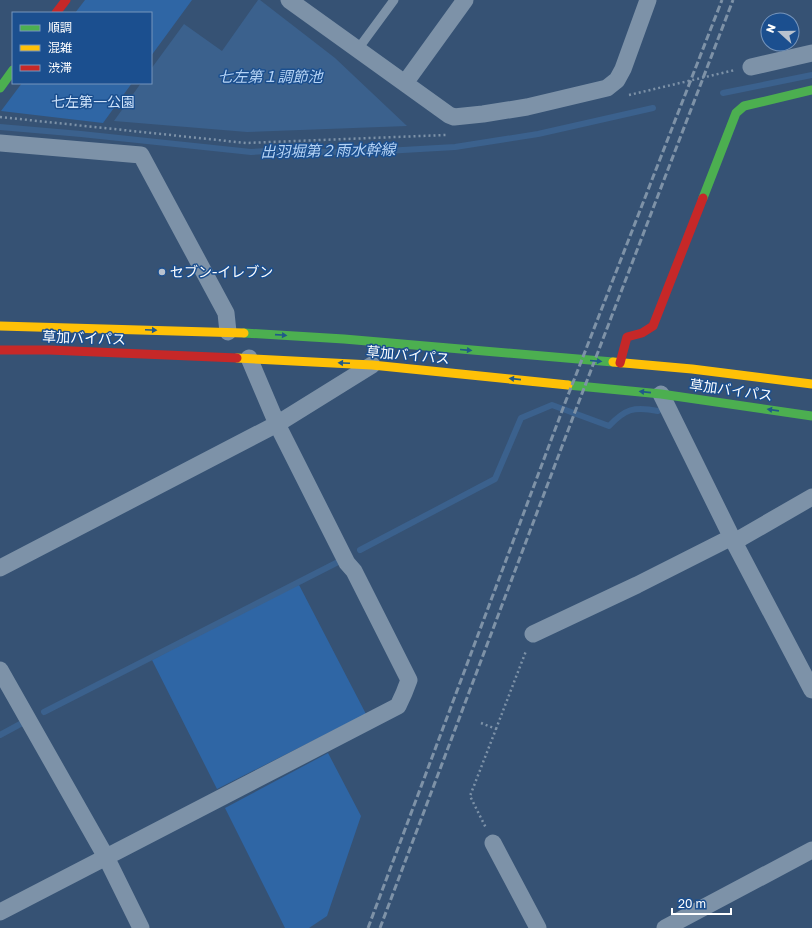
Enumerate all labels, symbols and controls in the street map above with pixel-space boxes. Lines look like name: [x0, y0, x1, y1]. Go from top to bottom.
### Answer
legend: [12, 12, 152, 84]
north arrow: [760, 12, 800, 52]
text: 順調: [48, 20, 72, 35]
text: N: [763, 22, 778, 34]
text: 混雑: [48, 40, 72, 55]
text: 渋滞: [48, 60, 72, 75]
water label: 七左第１調節池: [217, 67, 324, 85]
park label: 七左第一公園: [51, 93, 135, 110]
water label: 出羽堀第２雨水幹線: [260, 140, 398, 160]
place label: セブン-イレブン: [170, 263, 273, 280]
marker: セブン-イレブン: [157, 267, 167, 277]
one-way arrow: [145, 326, 157, 333]
street label: 草加バイパス: [42, 328, 126, 347]
one-way arrow: [275, 332, 287, 339]
street label: 草加バイパス: [366, 342, 450, 367]
one-way arrow: [460, 346, 472, 353]
one-way arrow: [590, 357, 602, 364]
one-way arrow: [338, 360, 350, 367]
street label: 草加バイパス: [688, 375, 774, 404]
one-way arrow: [509, 376, 521, 383]
one-way arrow: [639, 389, 651, 396]
one-way arrow: [767, 407, 779, 413]
scale bar: [672, 890, 731, 916]
text: 20 m: [678, 896, 706, 911]

